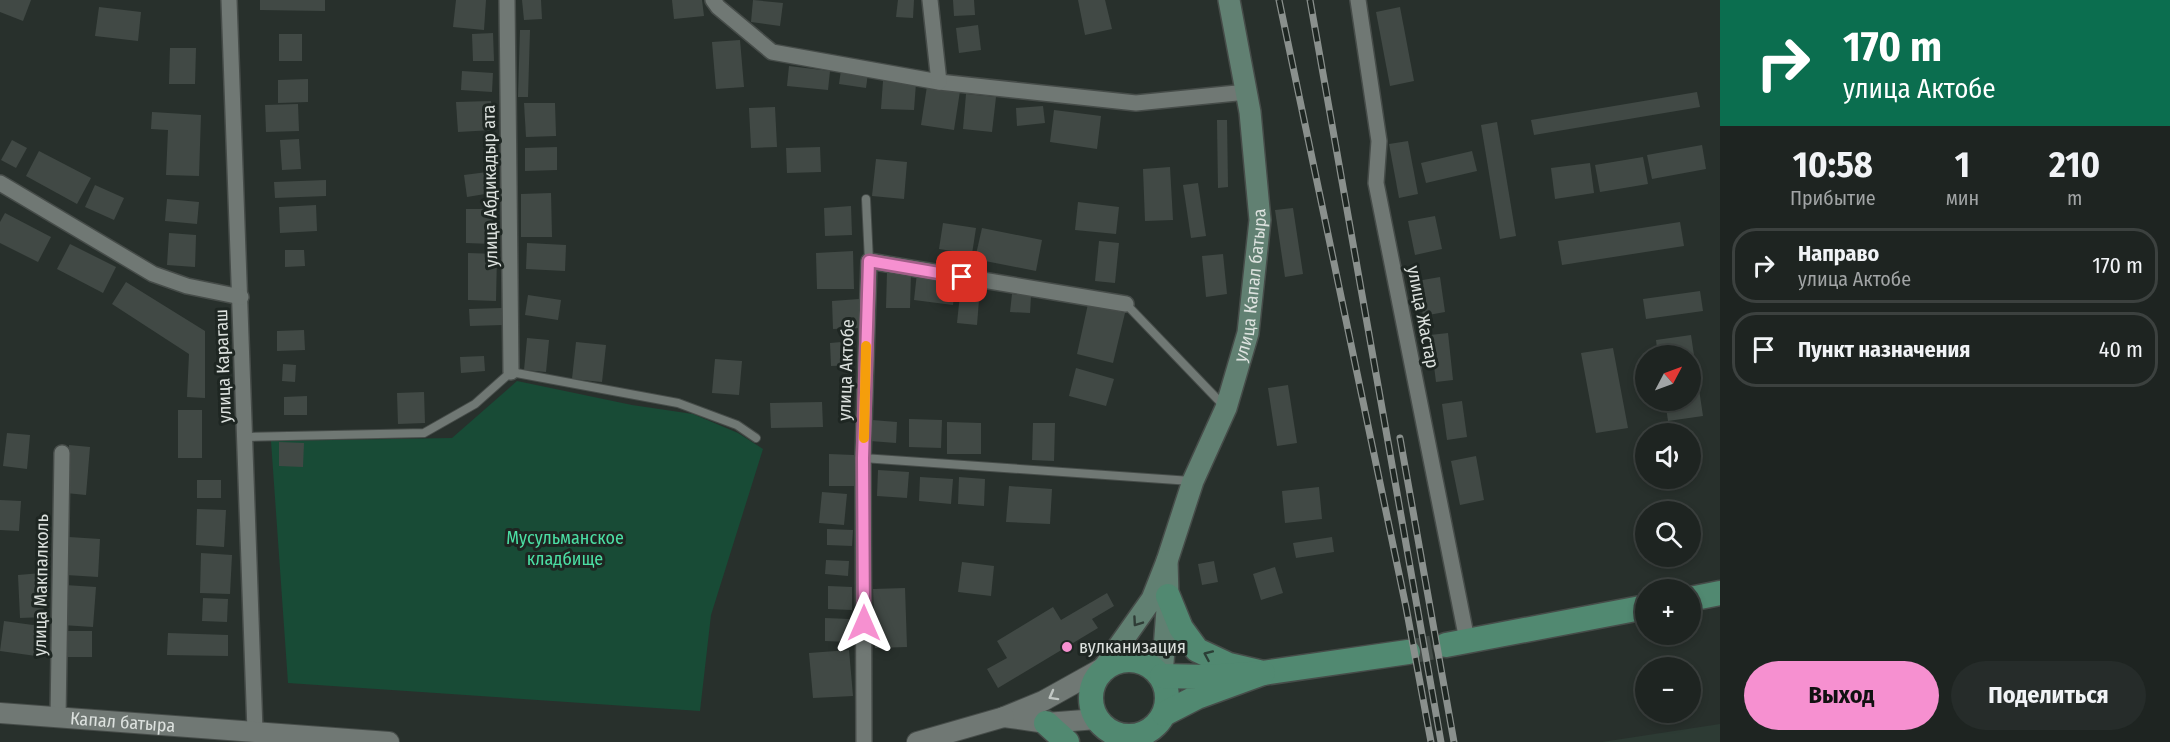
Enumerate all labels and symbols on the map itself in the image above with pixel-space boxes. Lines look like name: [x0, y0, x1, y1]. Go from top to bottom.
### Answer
street label: улица Абдикадыр ата: [478, 104, 502, 267]
street label: улица Капал батыра: [1229, 207, 1271, 365]
pin: [936, 251, 987, 302]
street label: улица Жастар: [1402, 264, 1444, 370]
street label: улица Карагаш: [210, 309, 236, 423]
street label: улица Актобе: [833, 319, 859, 421]
north arrow: [1635, 345, 1701, 411]
street label: улица Макпалколь: [29, 514, 53, 656]
park label: Мусульманское кладбище: [506, 527, 624, 570]
position arrow: [832, 591, 896, 655]
one-way arrow: [1133, 615, 1144, 626]
place label: вулканизация: [1079, 636, 1186, 658]
marker: вулканизация: [1060, 640, 1074, 654]
one-way arrow: [1203, 651, 1214, 663]
one-way arrow: [1049, 689, 1060, 700]
street label: Капал батыра: [69, 707, 176, 737]

